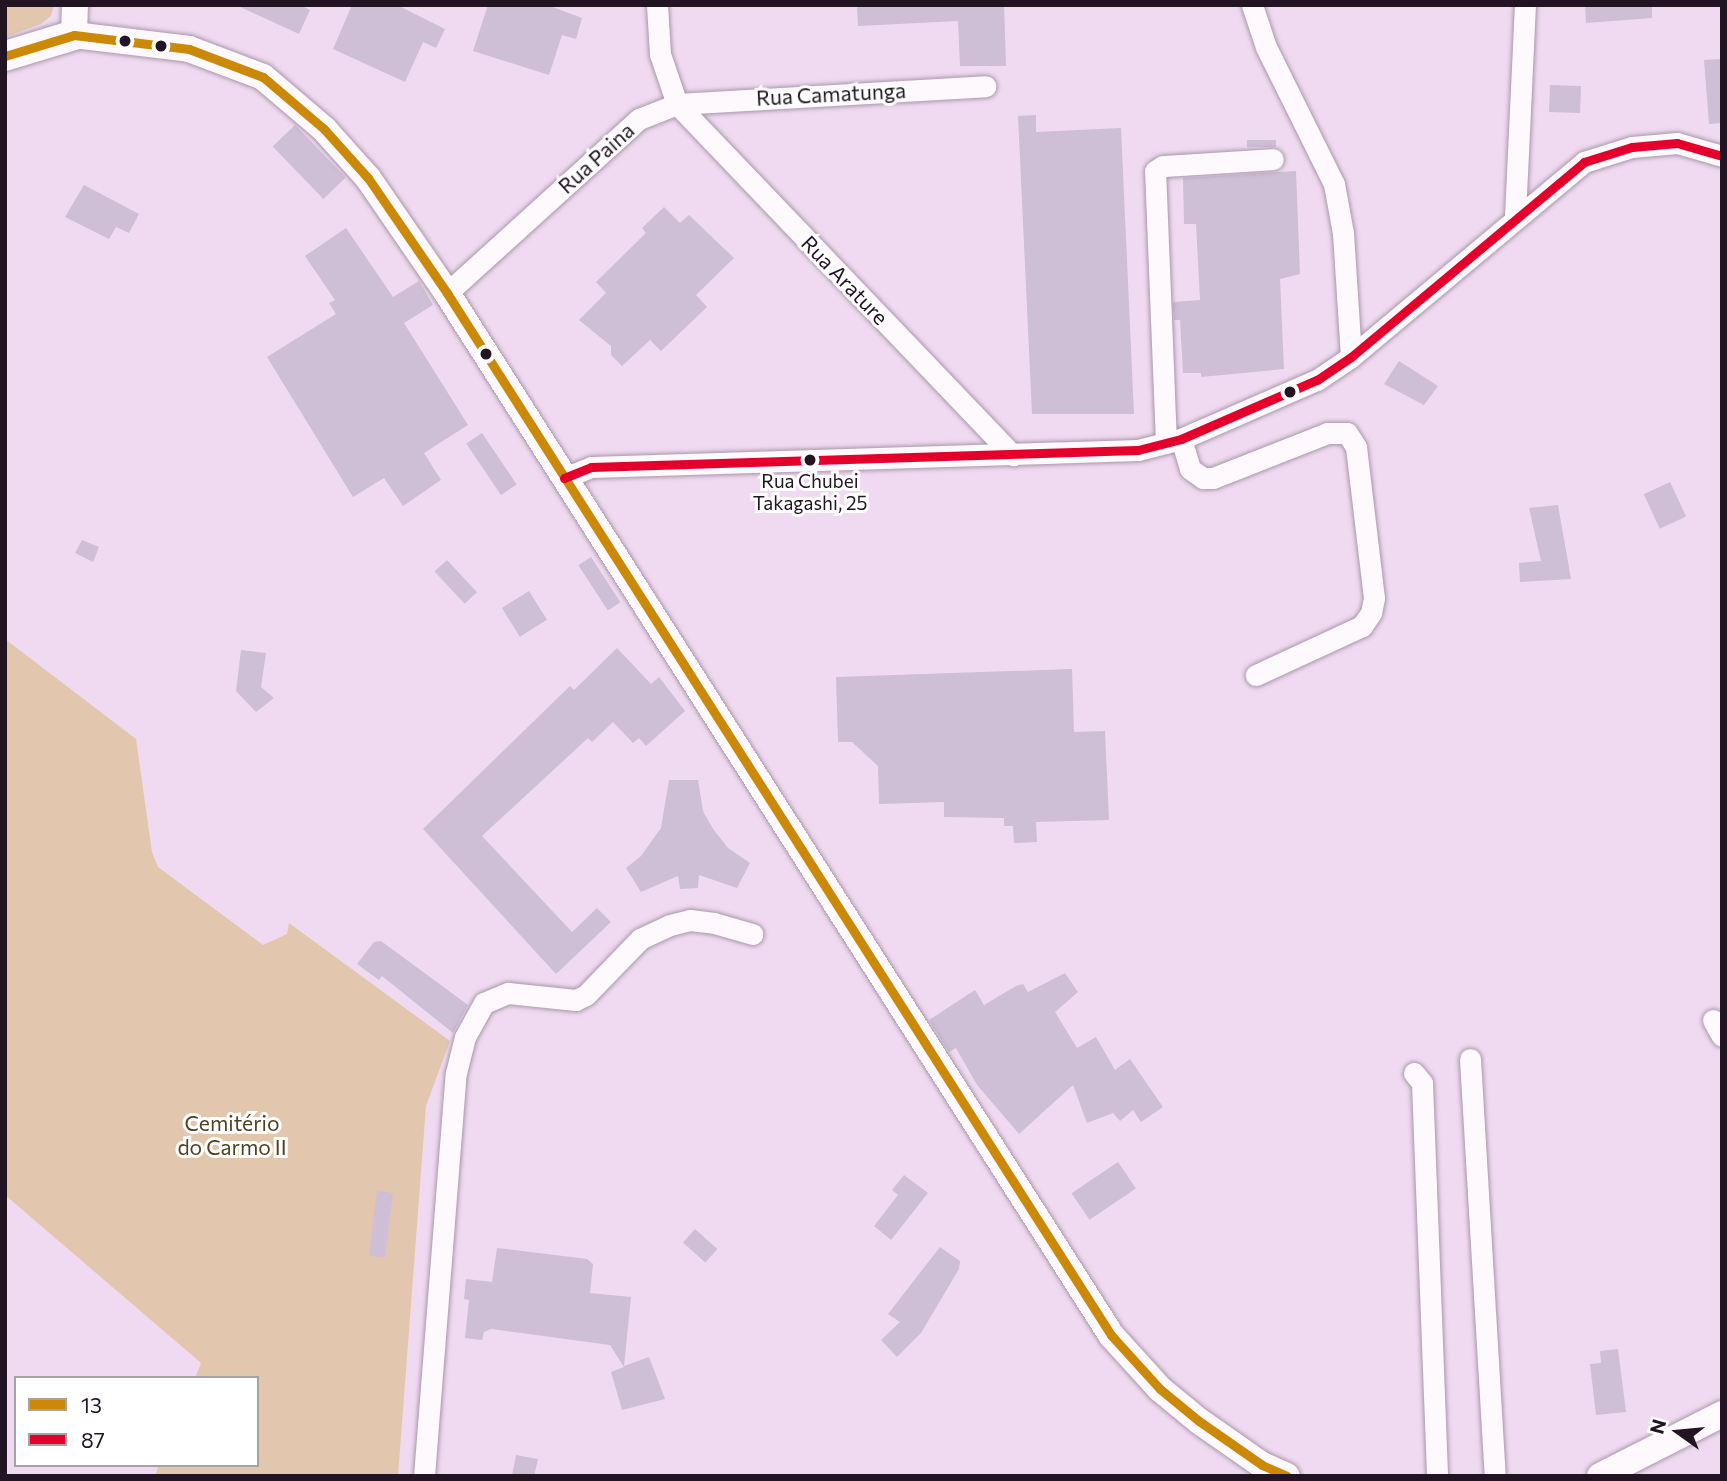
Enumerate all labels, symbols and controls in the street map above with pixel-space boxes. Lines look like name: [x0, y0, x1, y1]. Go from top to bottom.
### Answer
unlabelled marker: [118, 34, 132, 48]
unlabelled marker: [154, 39, 168, 53]
street label: Rua Camatunga: [755, 77, 907, 111]
street label: Rua Paina: [553, 117, 639, 199]
street label: Rua Arature: [796, 230, 894, 330]
unlabelled marker: [479, 347, 493, 361]
unlabelled marker: [1283, 385, 1297, 399]
marker: Rua Chubei Takagashi, 25: [803, 453, 817, 467]
place label: Rua Chubei Takagashi, 25: [753, 470, 867, 514]
park label: Cemitério do Carmo II: [177, 1110, 287, 1160]
legend: [14, 1376, 259, 1467]
text: 13: [81, 1392, 102, 1417]
north arrow: [1643, 1397, 1713, 1467]
text: N: [1644, 1417, 1670, 1436]
text: 87: [81, 1427, 105, 1452]

